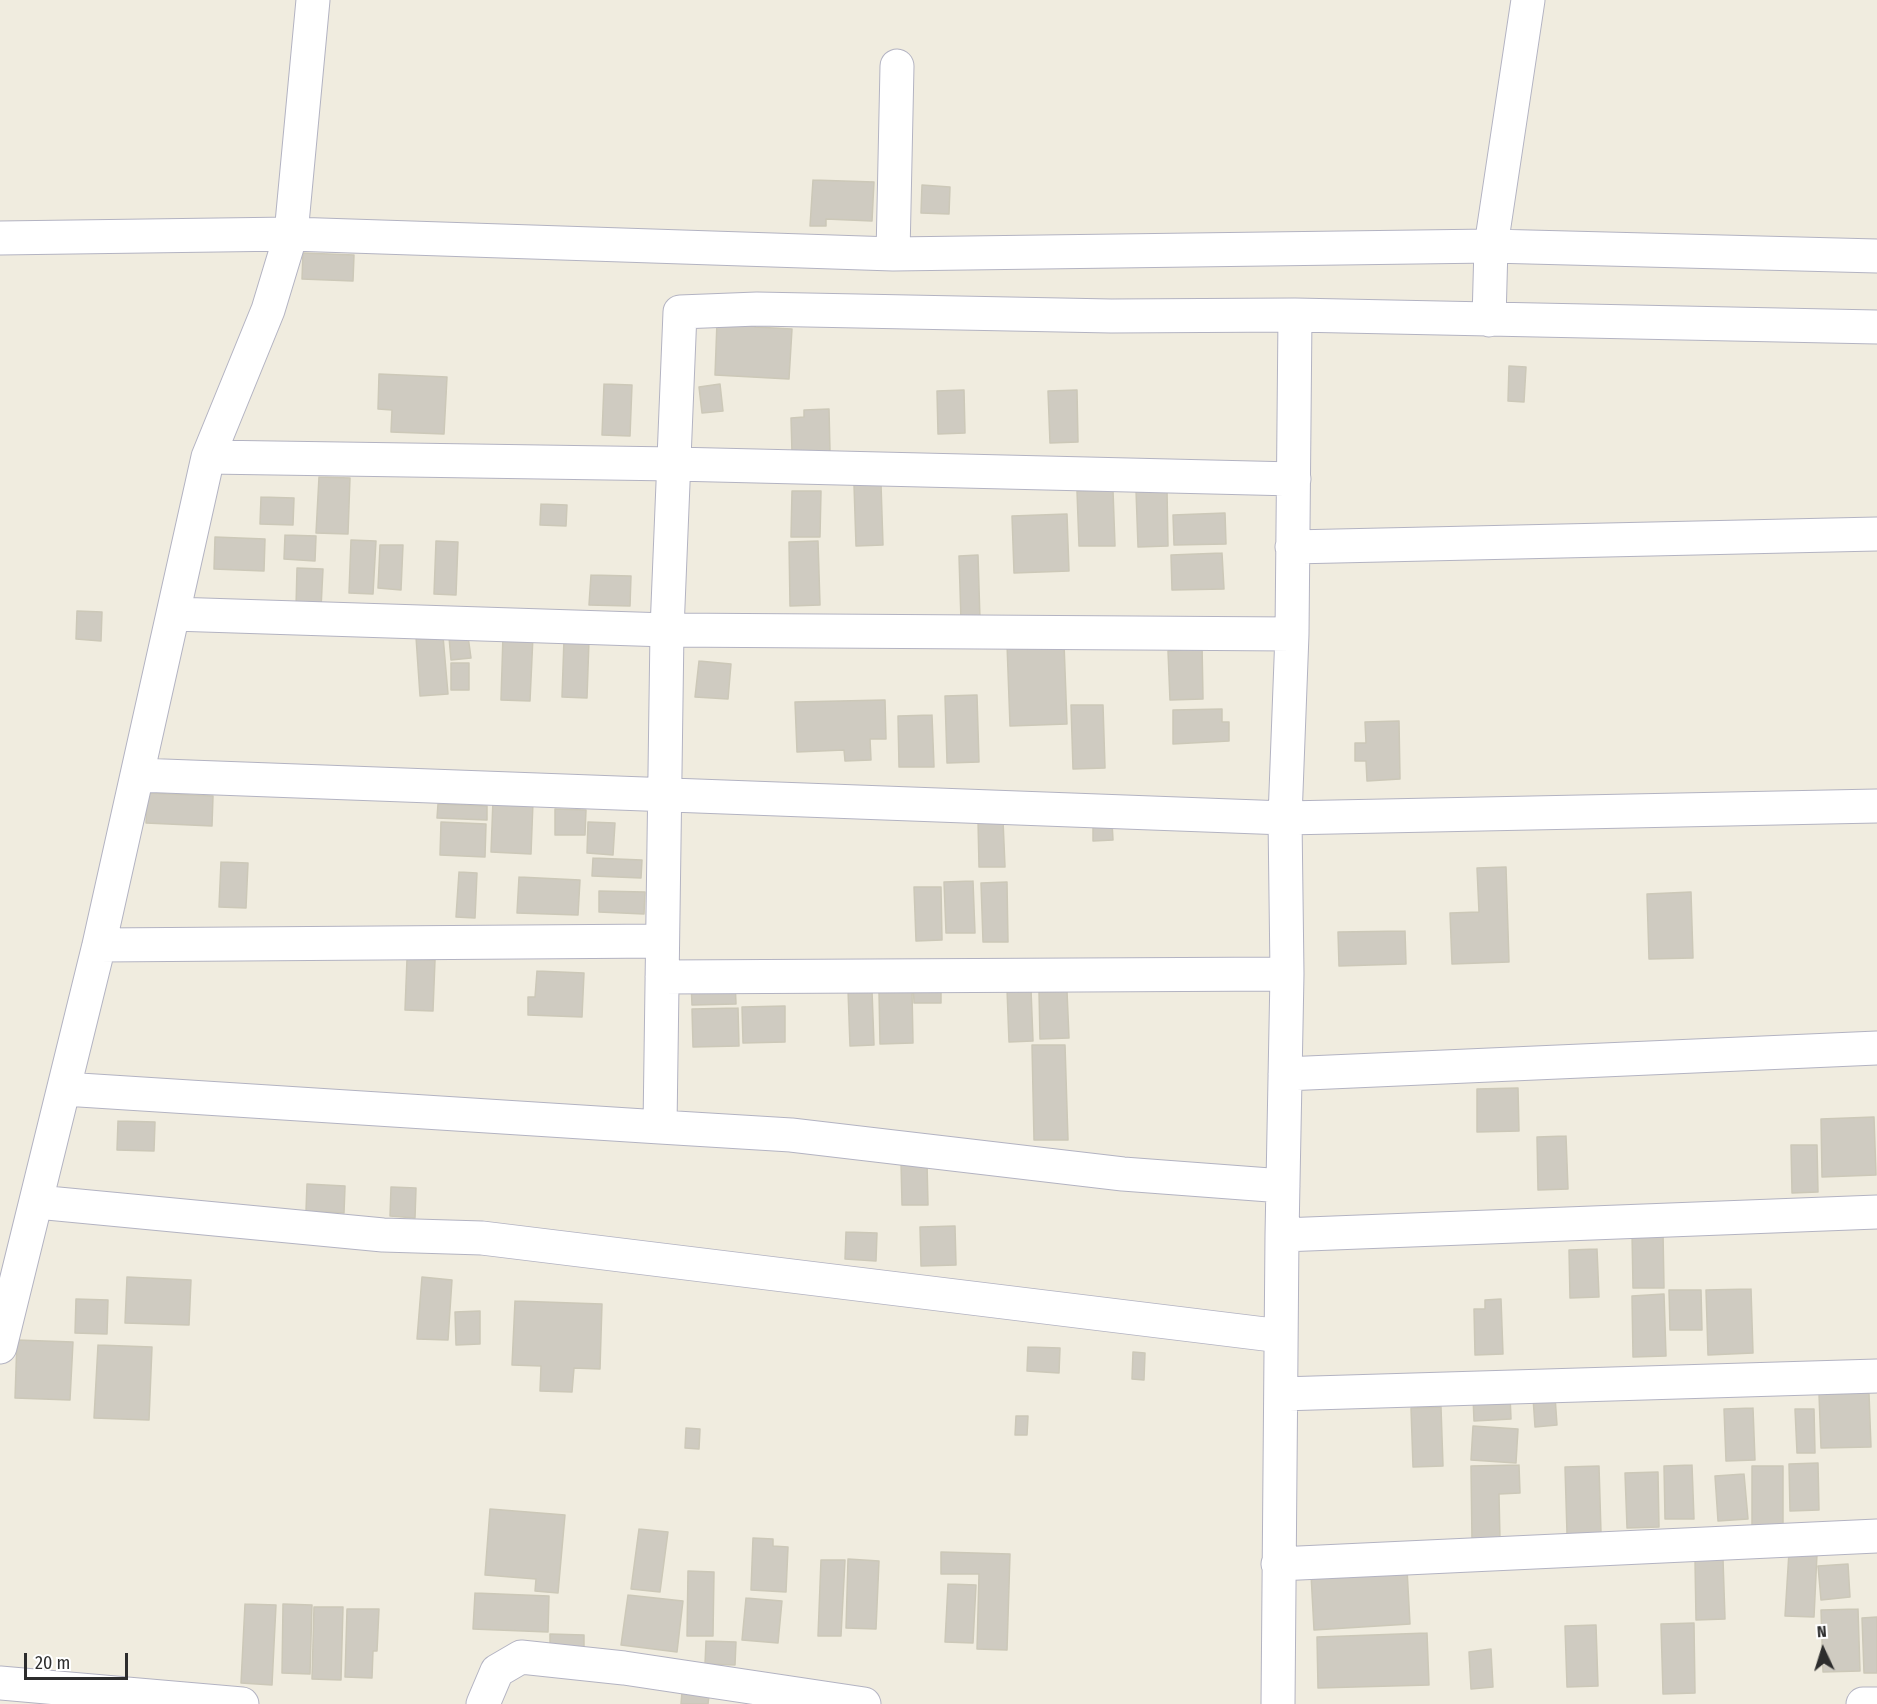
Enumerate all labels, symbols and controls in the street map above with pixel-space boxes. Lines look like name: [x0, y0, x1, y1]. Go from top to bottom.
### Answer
north arrow: [1793, 1620, 1853, 1680]
text: N: [1816, 1622, 1827, 1641]
scale bar: [27, 1641, 130, 1679]
text: 20 m: [35, 1652, 70, 1674]

